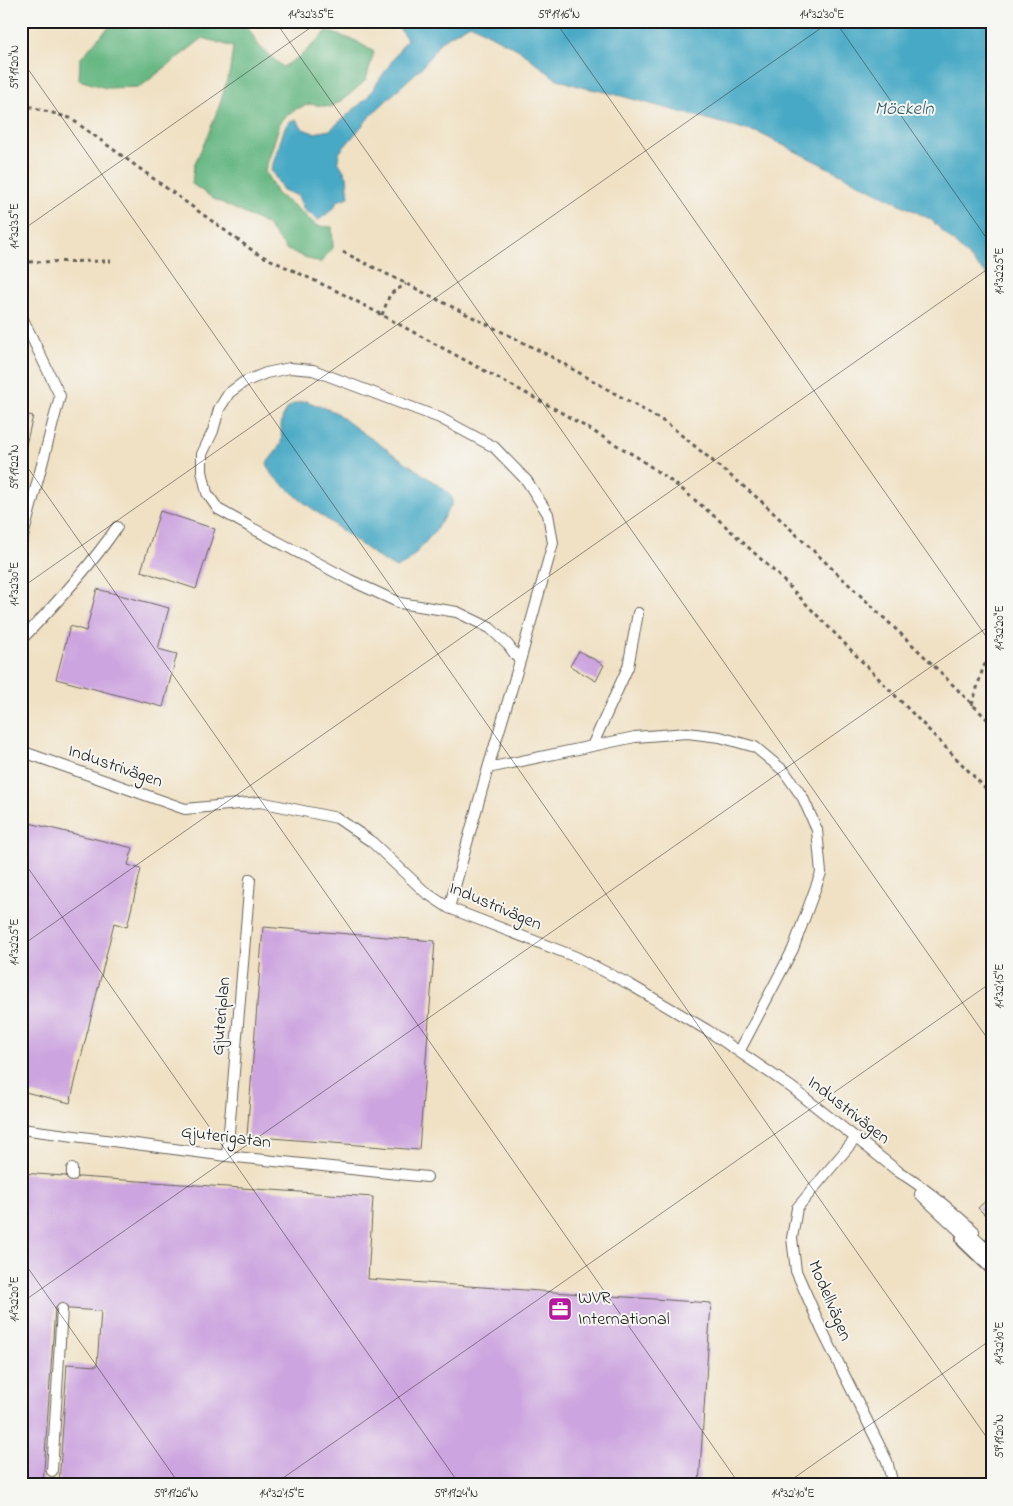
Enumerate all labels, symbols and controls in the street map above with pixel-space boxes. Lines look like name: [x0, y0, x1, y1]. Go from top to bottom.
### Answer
text: 14°32'35"E: [288, 6, 334, 24]
text: 59°19'16"N: [538, 6, 580, 24]
text: 14°32'30"E: [800, 6, 844, 24]
text: 59°19'20"N: [6, 45, 24, 89]
water label: Möckeln: [874, 96, 934, 123]
text: 14°32'35"E: [6, 203, 24, 249]
text: 14°32'25"E: [991, 247, 1009, 295]
text: 59°19'22"N: [6, 444, 24, 490]
text: 14°32'30"E: [6, 562, 24, 606]
text: 14°32'20"E: [991, 605, 1009, 651]
street label: Industrivägen: [64, 739, 166, 796]
street label: Industrivägen: [444, 876, 546, 939]
text: 14°32'25"E: [6, 918, 24, 966]
text: 14°32'15"E: [991, 964, 1009, 1008]
street label: Gjuteriplan: [206, 975, 238, 1056]
street label: Industrivägen: [801, 1070, 895, 1152]
street label: Gjuterigatan: [179, 1120, 273, 1157]
street label: Modellvägen: [799, 1257, 858, 1346]
text: 14°32'20"E: [6, 1276, 24, 1322]
place label: WVR International: [578, 1286, 670, 1333]
office icon: WVR International: [547, 1296, 573, 1322]
text: 14°32'10"E: [991, 1321, 1009, 1365]
text: 59°19'20"N: [991, 1414, 1009, 1458]
text: 59°19'26"N: [154, 1485, 198, 1503]
text: 14°32'15"E: [260, 1485, 304, 1503]
text: 59°19'24"N: [434, 1485, 478, 1503]
text: 14°32'10"E: [771, 1485, 815, 1503]

